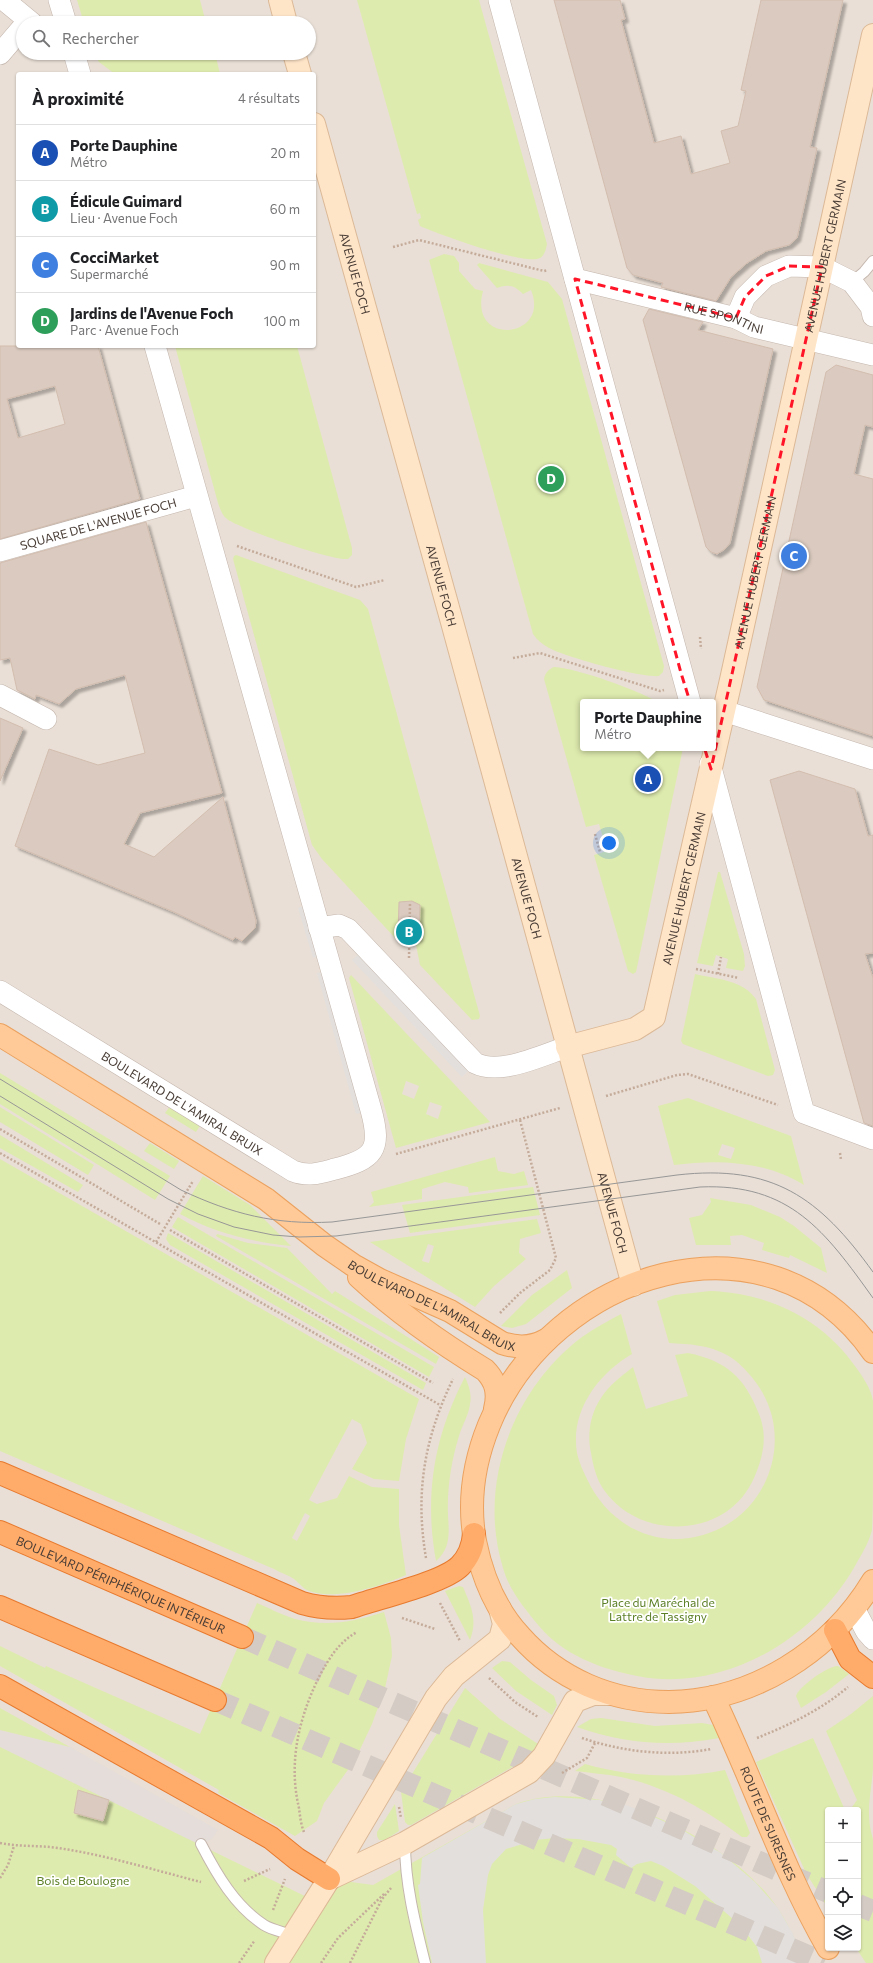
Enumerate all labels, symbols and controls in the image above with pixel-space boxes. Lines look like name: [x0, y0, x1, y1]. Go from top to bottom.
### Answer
search box: [16, 16, 316, 60]
icon: search: [30, 27, 52, 49]
text: Rechercher: [62, 29, 139, 47]
text: À proximité: [32, 88, 124, 109]
text: 4 résultats: [238, 90, 300, 106]
text: Porte Dauphine: [70, 136, 178, 154]
text: A: [40, 145, 50, 161]
text: 20 m: [271, 145, 300, 161]
text: Métro: [70, 154, 107, 170]
street label: AVENUE HUBERT GERMAIN: [801, 178, 848, 334]
text: Édicule Guimard: [70, 192, 182, 210]
text: B: [41, 201, 49, 217]
text: 60 m: [270, 201, 300, 217]
text: Lieu · Avenue Foch: [70, 210, 178, 226]
street label: AVENUE FOCH: [337, 231, 373, 316]
text: CocciMarket: [70, 248, 159, 266]
text: C: [41, 257, 49, 273]
text: 90 m: [270, 257, 300, 273]
text: Supermarché: [70, 266, 148, 282]
street label: RUE SPONTINI: [683, 299, 765, 336]
text: Jardins de l'Avenue Foch: [70, 304, 233, 322]
text: D: [40, 313, 50, 329]
text: 100 m: [264, 313, 300, 329]
text: Parc · Avenue Foch: [70, 322, 179, 338]
pin: D: [538, 464, 564, 494]
street label: AVENUE HUBERT GERMAIN: [731, 494, 778, 650]
street label: SQUARE DE L'AVENUE FOCH: [18, 495, 178, 552]
pin: C: [781, 541, 807, 571]
street label: AVENUE FOCH: [424, 543, 460, 628]
popup: [580, 699, 716, 751]
text: Porte Dauphine: [594, 708, 702, 726]
text: Métro: [594, 726, 632, 742]
pin: A: [635, 764, 661, 794]
street label: AVENUE HUBERT GERMAIN: [659, 810, 708, 966]
your location: [599, 833, 619, 853]
street label: AVENUE FOCH: [510, 856, 545, 940]
pin: B: [396, 917, 422, 947]
street label: BOULEVARD DE L'AMIRAL BRUIX: [99, 1048, 266, 1158]
street label: AVENUE FOCH: [595, 1170, 631, 1255]
street label: BOULEVARD DE L'AMIRAL BRUIX: [346, 1257, 517, 1353]
street label: BOULEVARD PÉRIPHÉRIQUE INTÉRIEUR: [14, 1533, 228, 1636]
park label: Place du Maréchal de Lattre de Tassigny: [601, 1595, 715, 1623]
street label: ROUTE DE SURESNES: [738, 1764, 799, 1883]
map controls: [825, 1807, 861, 1951]
button: +: [825, 1807, 861, 1843]
button: −: [825, 1843, 861, 1879]
park label: Bois de Boulogne: [37, 1873, 129, 1887]
button: locate: [825, 1879, 861, 1915]
button: layers: [825, 1915, 861, 1951]

